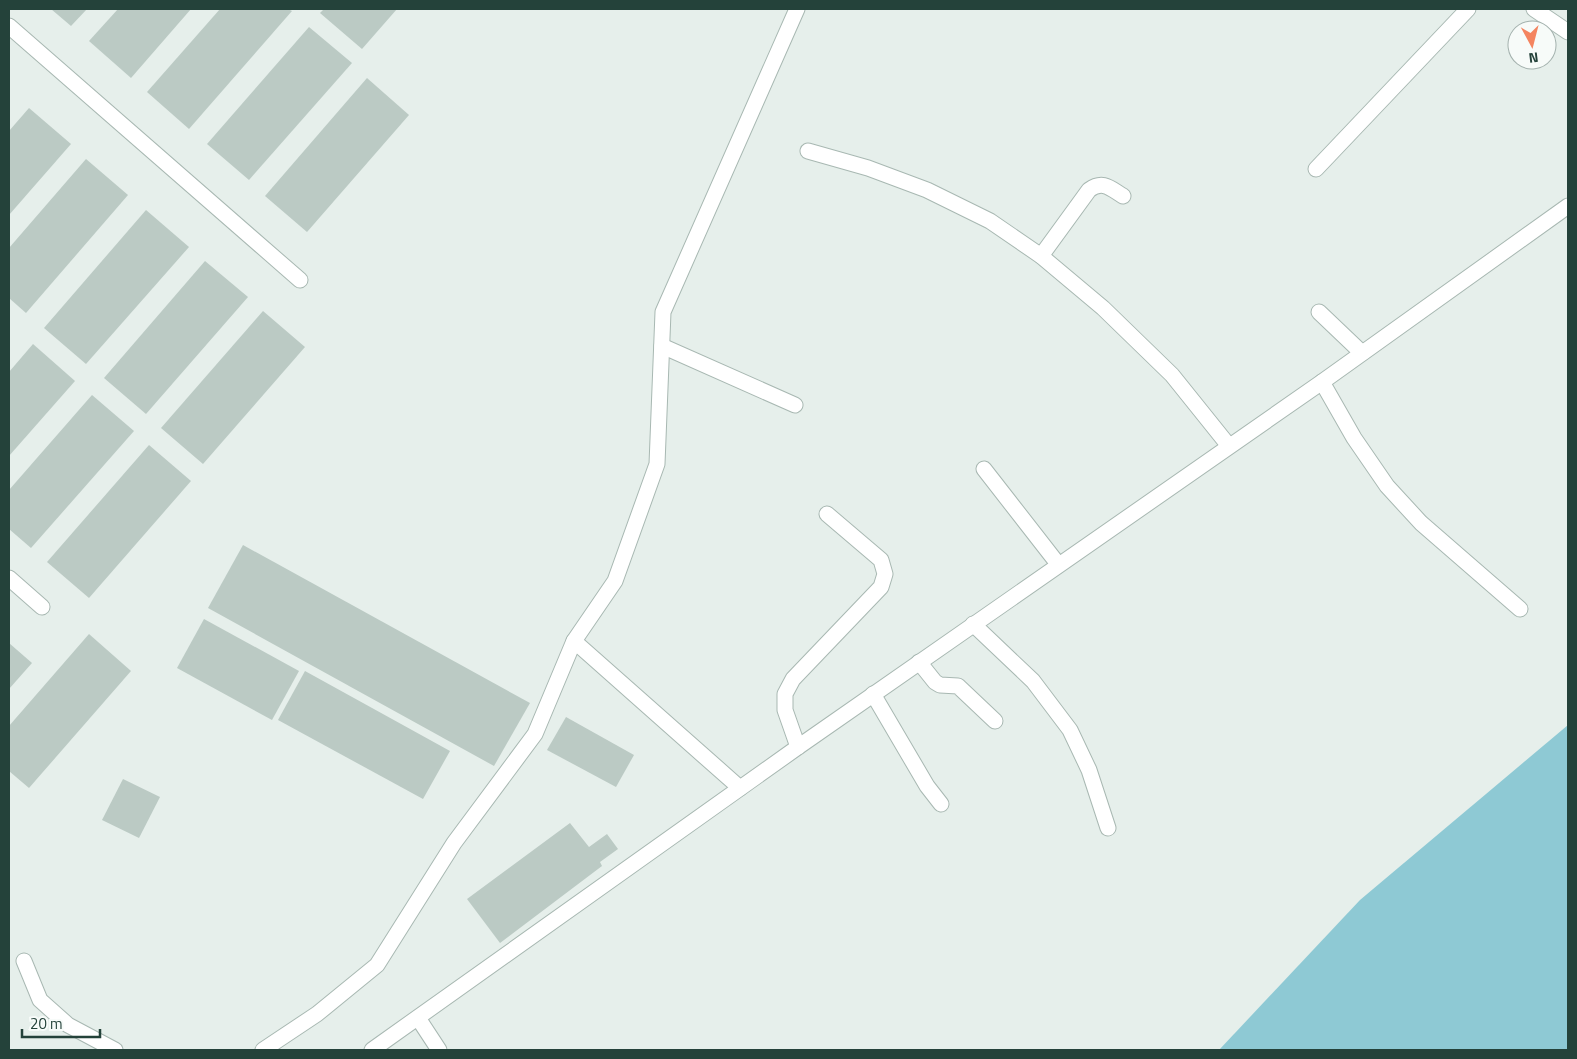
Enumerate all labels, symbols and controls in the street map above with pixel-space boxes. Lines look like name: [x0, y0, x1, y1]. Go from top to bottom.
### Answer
north arrow: [1507, 20, 1557, 70]
text: N: [1528, 47, 1540, 69]
scale bar: [22, 1006, 100, 1038]
text: 20 m: [30, 1012, 63, 1035]

